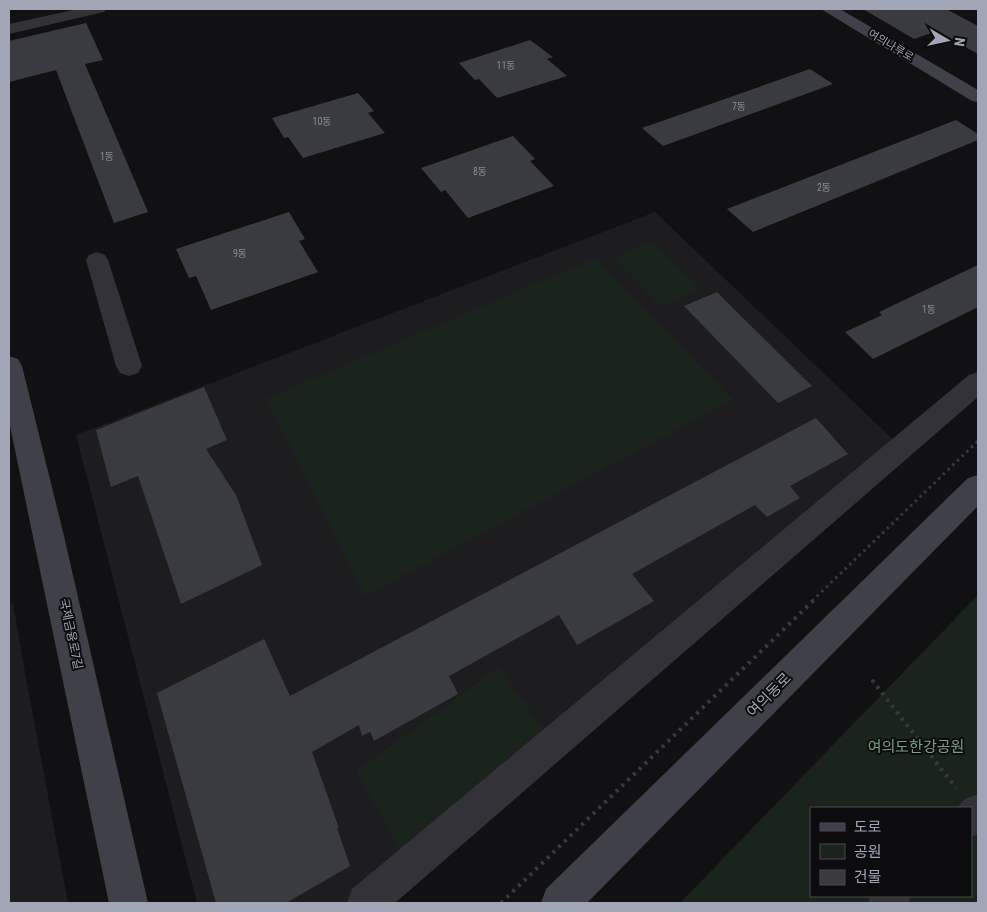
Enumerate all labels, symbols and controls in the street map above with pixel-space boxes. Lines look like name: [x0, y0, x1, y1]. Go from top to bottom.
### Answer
north arrow: [922, 15, 972, 65]
street label: 여의나루로: [866, 27, 916, 64]
text: N: [951, 37, 968, 48]
house number: 11동: [496, 60, 516, 71]
house number: 7동: [732, 101, 746, 112]
house number: 10동: [312, 116, 332, 127]
house number: 1동: [100, 151, 114, 162]
house number: 8동: [473, 166, 487, 177]
house number: 2동: [817, 182, 831, 193]
house number: 9동: [233, 248, 247, 259]
house number: 1동: [922, 304, 936, 315]
street label: 국제금융로7길: [57, 597, 85, 671]
street label: 여의동로: [743, 669, 795, 721]
park label: 여의도한강공원: [868, 738, 964, 756]
legend: [810, 807, 972, 897]
text: 도로: [854, 818, 882, 836]
text: 공원: [854, 843, 882, 861]
text: 건물: [854, 868, 882, 886]

